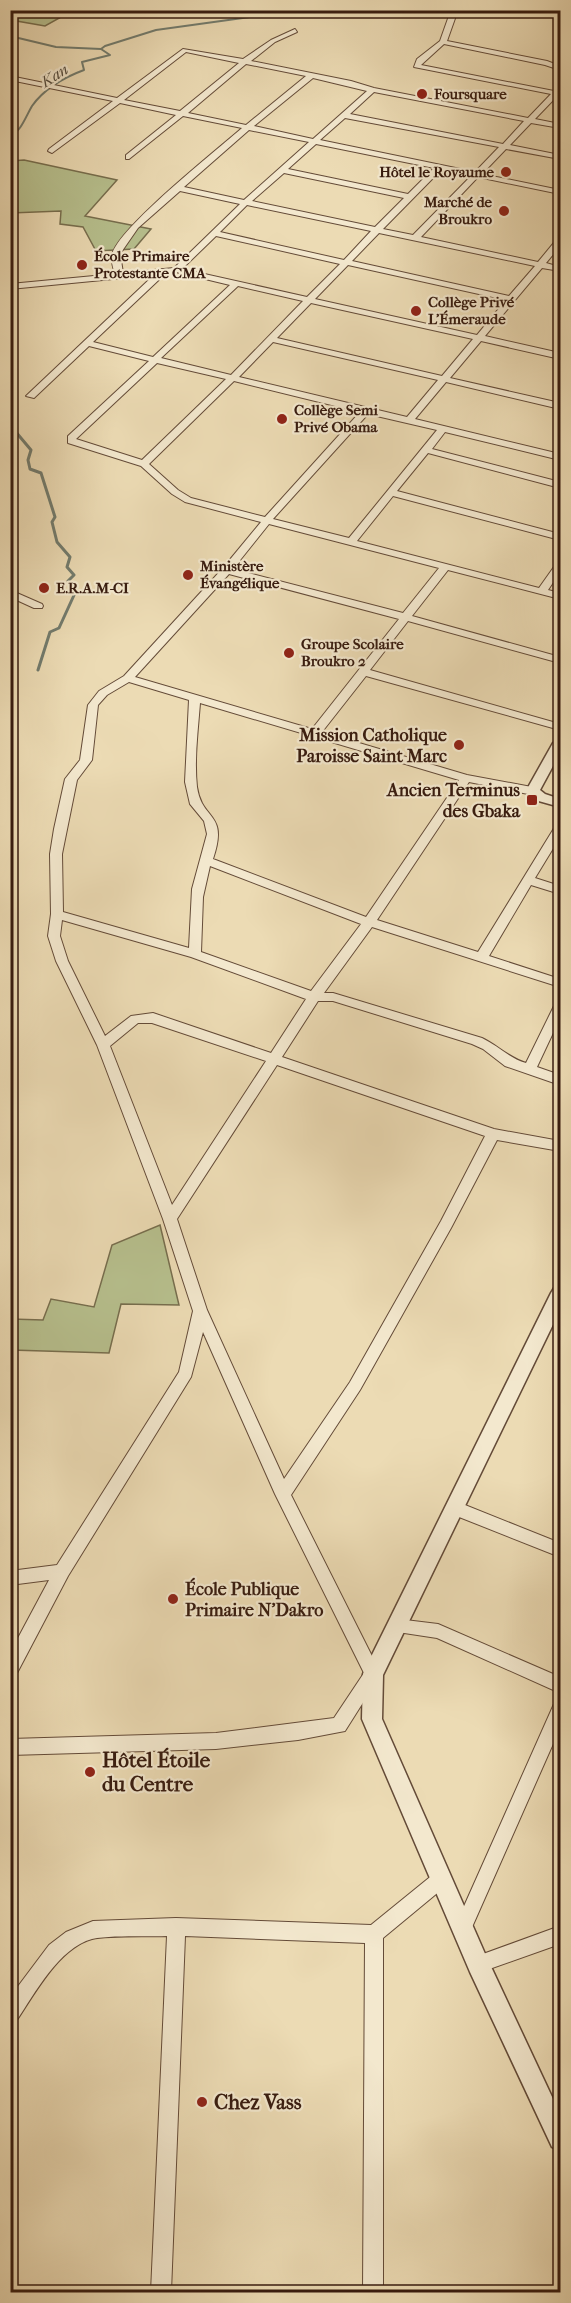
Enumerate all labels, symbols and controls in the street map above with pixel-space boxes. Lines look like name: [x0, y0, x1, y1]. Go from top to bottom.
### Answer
water label: Kan: [36, 60, 72, 92]
place label: Foursquare: [433, 85, 507, 103]
marker: Foursquare: [415, 87, 429, 101]
place label: Hôtel le Royaume: [379, 163, 495, 181]
marker: Hôtel le Royaume: [499, 165, 513, 179]
place label: Marché de Broukro: [423, 193, 493, 228]
marker: Marché de Broukro: [497, 204, 511, 218]
place label: École Primaire Protestante CMA: [94, 247, 207, 282]
marker: École Primaire Protestante CMA: [75, 258, 89, 272]
place label: Collège Privé L'Émeraude: [428, 293, 515, 328]
marker: Collège Privé L'Émeraude: [409, 304, 423, 318]
place label: Collège Semi Privé Obama: [294, 401, 379, 436]
marker: Collège Semi Privé Obama: [275, 412, 289, 426]
place label: Ministère Évangélique: [199, 557, 280, 592]
marker: Ministère Évangélique: [181, 568, 195, 582]
place label: E.R.A.M-CI: [56, 579, 129, 597]
marker: E.R.A.M-CI: [37, 581, 51, 595]
place label: Groupe Scolaire Broukro 2: [301, 635, 404, 670]
marker: Groupe Scolaire Broukro 2: [282, 646, 296, 660]
place label: Mission Catholique Paroisse Saint Marc: [296, 725, 447, 767]
marker: Mission Catholique Paroisse Saint Marc: [452, 738, 466, 752]
place label: Ancien Terminus des Gbaka: [386, 780, 521, 822]
marker: Ancien Terminus des Gbaka: [525, 793, 539, 807]
place label: École Publique Primaire N'Dakro: [185, 1577, 323, 1621]
marker: École Publique Primaire N'Dakro: [166, 1592, 180, 1606]
place label: Hôtel Étoile du Centre: [102, 1747, 211, 1796]
marker: Hôtel Étoile du Centre: [83, 1765, 97, 1779]
place label: Chez Vass: [214, 2090, 302, 2114]
marker: Chez Vass: [195, 2095, 209, 2109]

